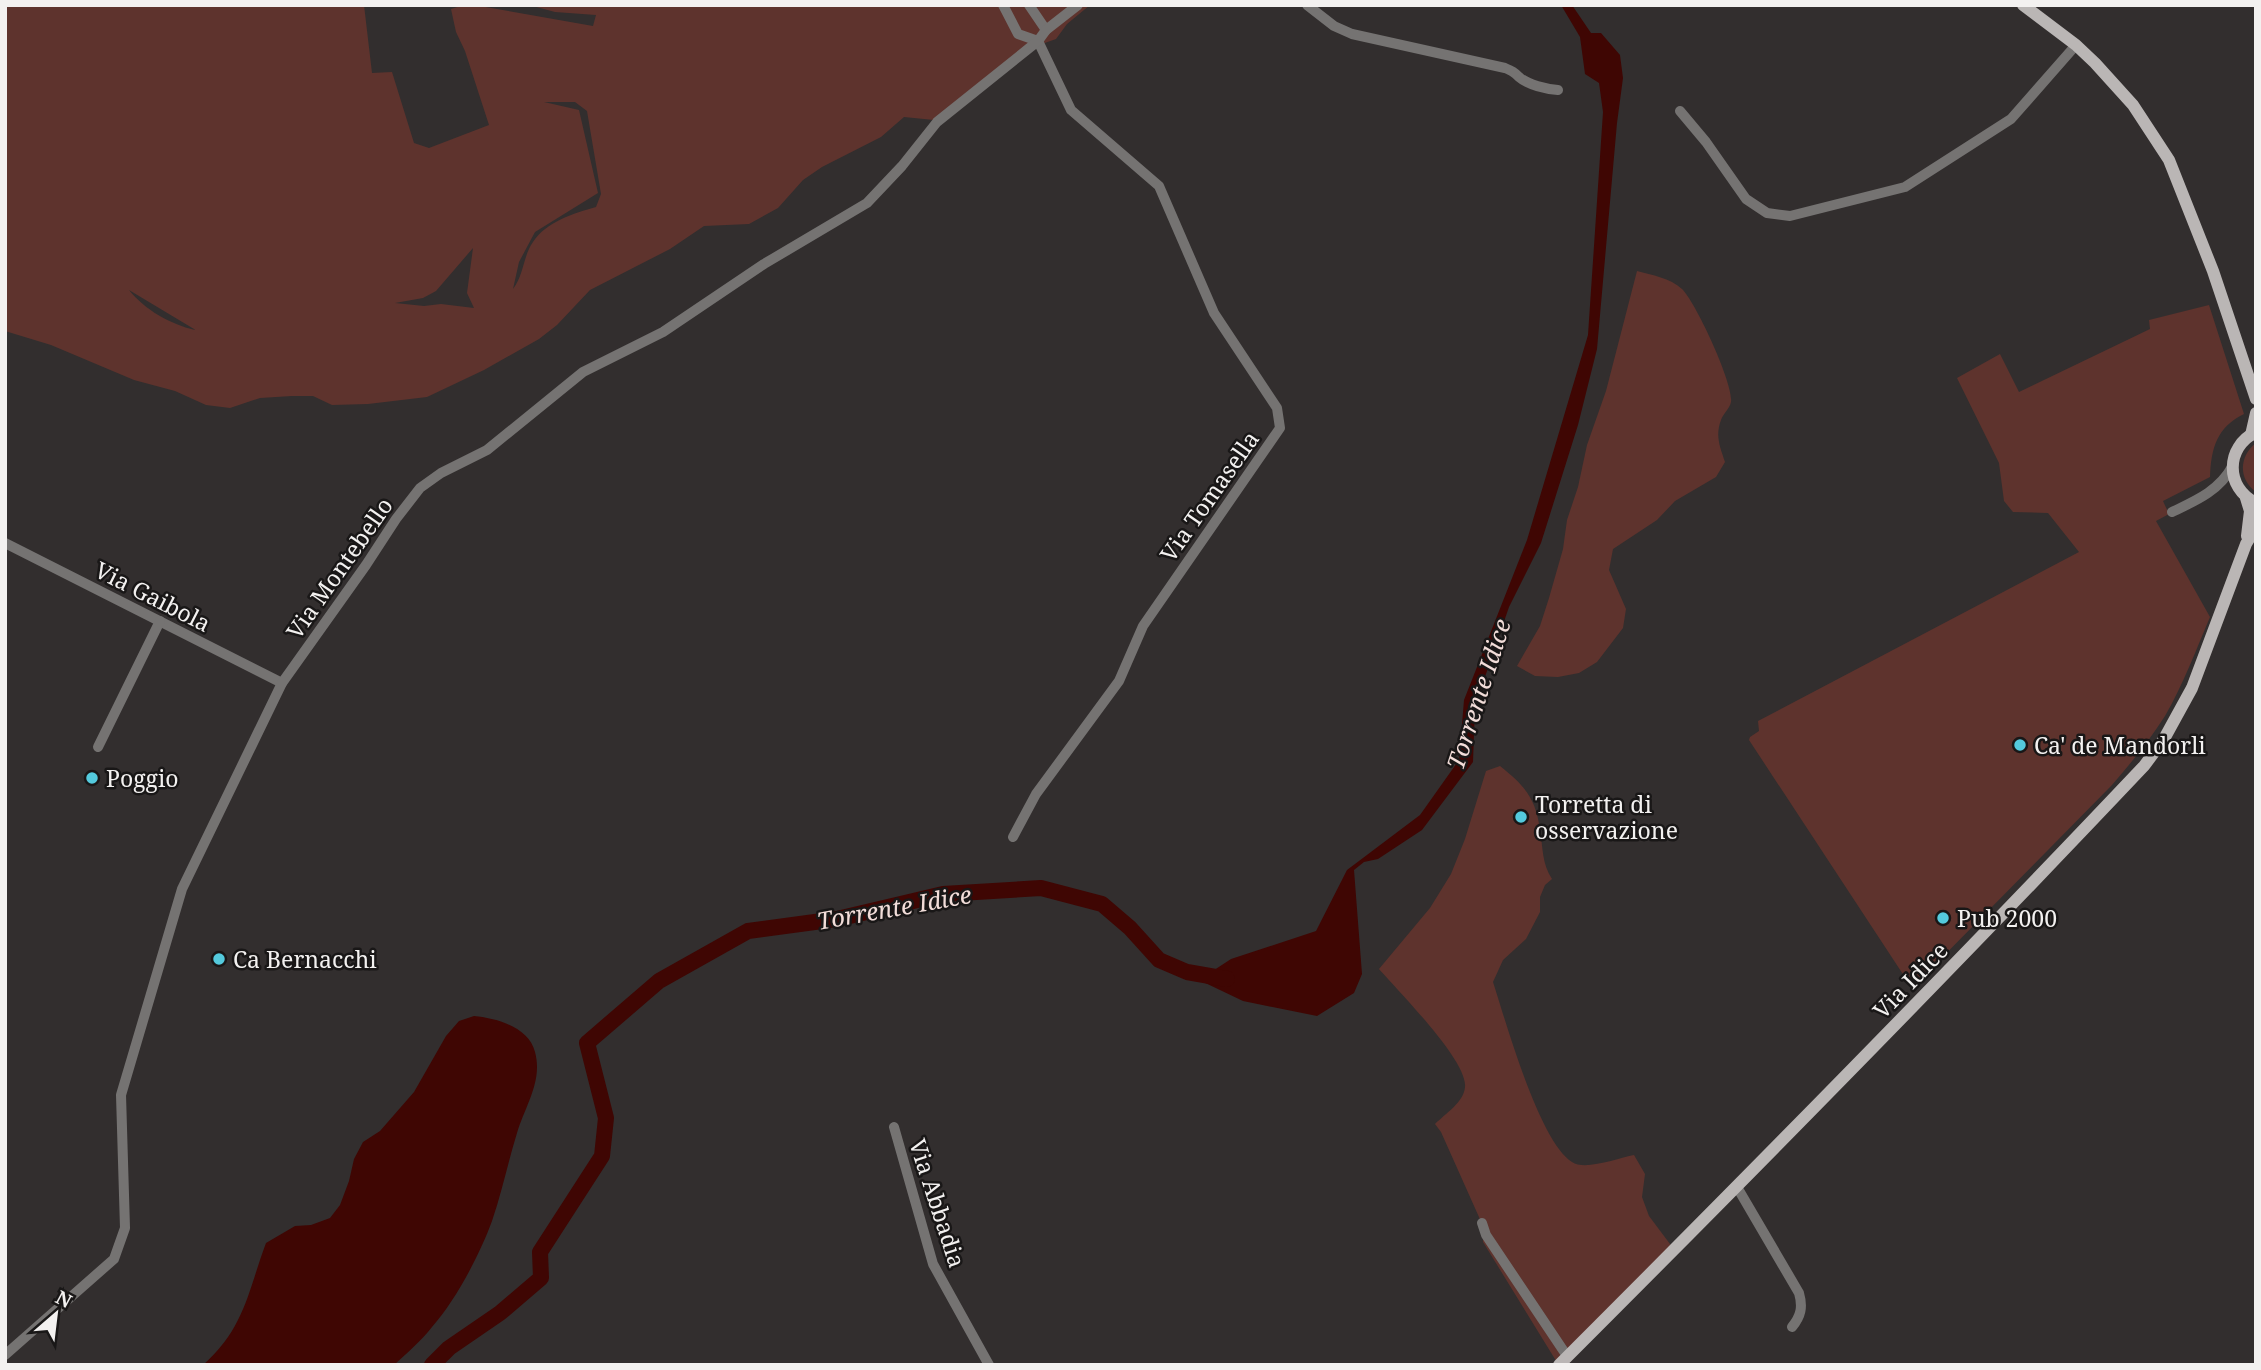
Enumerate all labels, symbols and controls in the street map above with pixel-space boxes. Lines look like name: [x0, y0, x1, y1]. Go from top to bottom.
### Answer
street label: Via Tomasella: [1152, 424, 1266, 568]
street label: Via Montebello: [278, 491, 400, 645]
street label: Via Gaibola: [90, 553, 216, 639]
water label: Torrente Idice: [1438, 614, 1518, 773]
place label: Ca' de Mandorli: [2034, 729, 2206, 761]
marker: Ca' de Mandorli: [2012, 737, 2028, 753]
place label: Poggio: [106, 762, 179, 794]
marker: Poggio: [84, 770, 100, 786]
place label: Torretta di osservazione: [1535, 788, 1678, 846]
marker: Torretta di osservazione: [1513, 809, 1529, 825]
water label: Torrente Idice: [814, 877, 974, 937]
place label: Pub 2000: [1957, 902, 2057, 934]
marker: Pub 2000: [1935, 910, 1951, 926]
street label: Via Idice: [1865, 935, 1955, 1025]
place label: Ca Bernacchi: [233, 943, 377, 975]
marker: Ca Bernacchi: [211, 951, 227, 967]
street label: Via Abbadia: [902, 1134, 974, 1272]
north arrow: [21, 1279, 91, 1349]
text: N: [51, 1284, 77, 1314]

